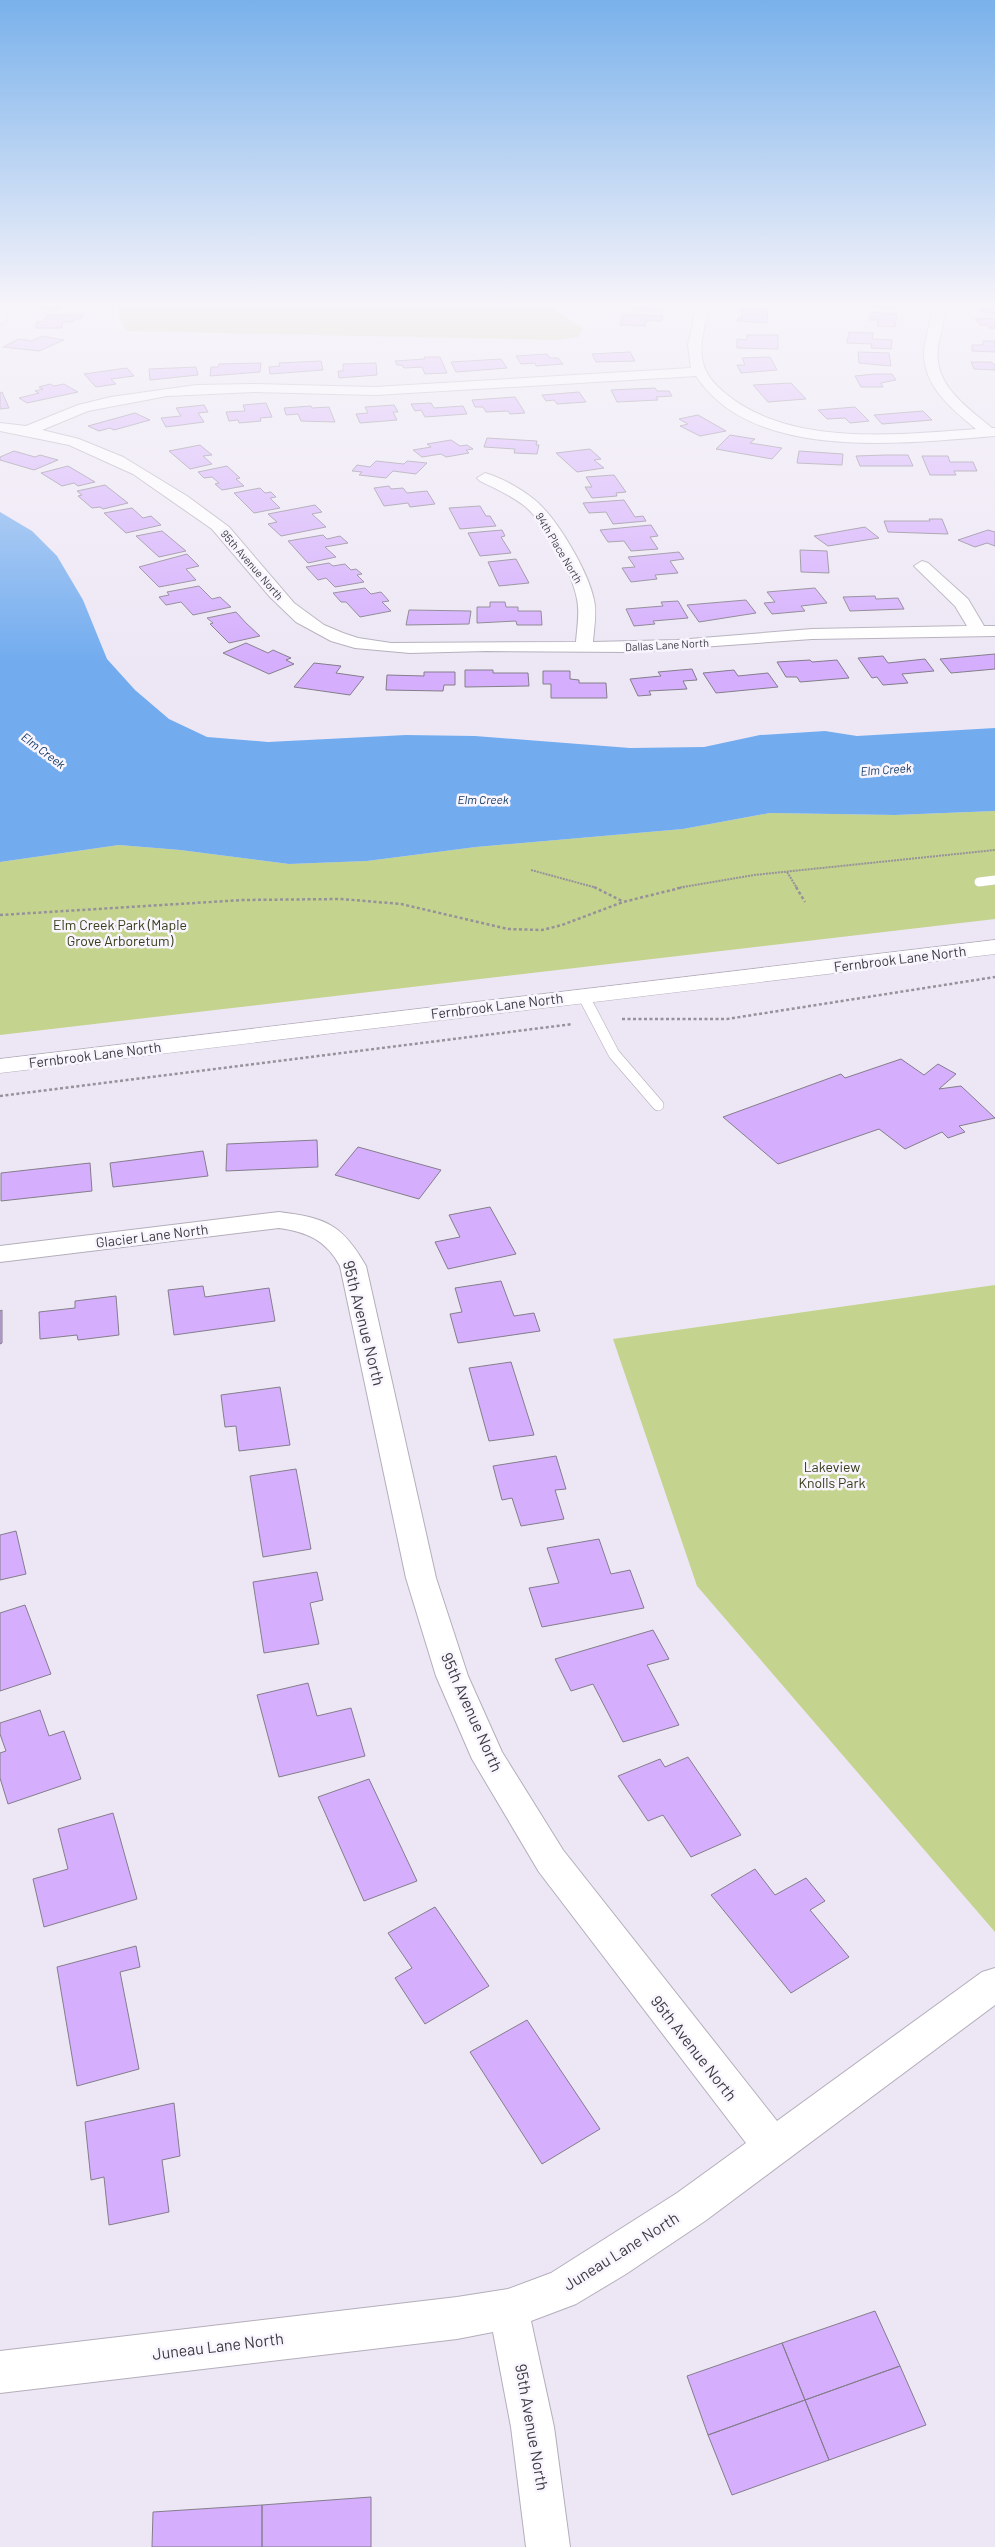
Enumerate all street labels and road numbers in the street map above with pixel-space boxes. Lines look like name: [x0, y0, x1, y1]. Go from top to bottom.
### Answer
street label: 94th Place North: [533, 510, 586, 585]
street label: 95th Avenue North: [219, 527, 286, 602]
street label: Dallas Lane North: [625, 636, 709, 653]
street label: Fernbrook Lane North: [833, 942, 967, 975]
street label: Fernbrook Lane North: [430, 989, 564, 1022]
street label: Fernbrook Lane North: [28, 1038, 162, 1071]
street label: Glacier Lane North: [95, 1220, 209, 1251]
street label: 95th Avenue North: [340, 1258, 389, 1387]
street label: 95th Avenue North: [438, 1649, 507, 1774]
street label: 95th Avenue North: [647, 1991, 741, 2104]
street label: Juneau Lane North: [560, 2207, 682, 2294]
street label: Juneau Lane North: [151, 2328, 285, 2363]
street label: 95th Avenue North: [512, 2362, 553, 2492]

